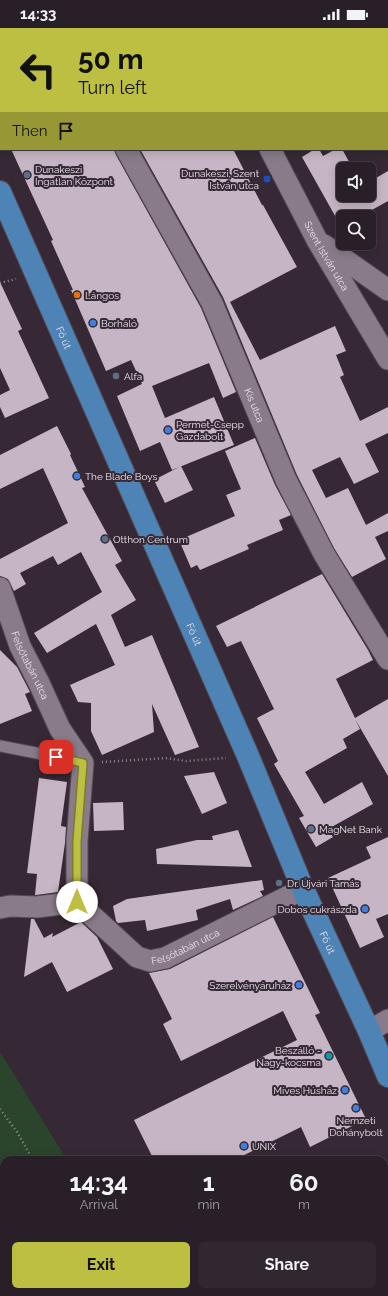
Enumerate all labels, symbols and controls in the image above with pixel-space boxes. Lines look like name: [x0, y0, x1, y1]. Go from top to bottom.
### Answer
text: 14:33: [20, 5, 56, 23]
text: 50 m: [78, 43, 144, 76]
icon: left: [12, 44, 64, 96]
text: Turn left: [78, 77, 147, 98]
icon: arrive: [55, 120, 77, 142]
text: Then: [12, 122, 47, 140]
map controls: [336, 162, 376, 250]
button: sound: [336, 162, 376, 202]
place label: Dunakeszi Ingatlan Központ: [35, 164, 114, 187]
place label: Dunakeszi, Szent István utca: [181, 168, 260, 191]
marker: Dunakeszi Ingatlan Központ: [22, 170, 32, 180]
marker: Dunakeszi, Szent István utca: [262, 174, 272, 184]
button: search: [336, 210, 376, 250]
street label: Szent István utca: [302, 219, 351, 293]
marker: Lángos: [72, 290, 82, 300]
place label: Lángos: [85, 290, 119, 301]
marker: Borháló: [88, 318, 98, 328]
place label: Borháló: [101, 318, 137, 329]
street label: Fő út: [54, 325, 74, 351]
marker: Alfa: [111, 371, 121, 381]
place label: Alfa: [124, 371, 142, 382]
street label: Kis utca: [242, 386, 266, 424]
place label: Permet-Csepp Gazdabolt: [176, 419, 244, 442]
marker: Permet-Csepp Gazdabolt: [163, 425, 173, 435]
marker: The Blade Boys: [72, 471, 82, 481]
place label: The Blade Boys: [85, 471, 158, 482]
marker: Otthon Centrum: [100, 534, 110, 544]
place label: Otthon Centrum: [113, 534, 188, 545]
street label: Fő út: [184, 621, 204, 648]
street label: Felsőtabán utca: [9, 630, 51, 701]
pin: [39, 740, 73, 774]
icon: arrive: [45, 746, 67, 768]
marker: MagNet Bank: [306, 824, 316, 834]
place label: MagNet Bank: [319, 824, 383, 835]
marker: Dr. Újvári Tamás: [274, 878, 284, 888]
place label: Dr. Újvári Tamás: [287, 878, 360, 889]
position arrow: [56, 881, 98, 923]
place label: Dobos cukrászda: [277, 904, 357, 915]
marker: Dobos cukrászda: [360, 904, 370, 914]
street label: Felsőtabán utca: [150, 927, 221, 967]
street label: Fő út: [317, 930, 338, 956]
place label: Szerelvényáruház: [209, 980, 291, 991]
marker: Szerelvényáruház: [294, 980, 304, 990]
place label: Beszálló - Nagy-kocsma: [256, 1045, 321, 1068]
marker: Beszálló - Nagy-kocsma: [324, 1051, 334, 1061]
place label: Míves Húsház: [273, 1085, 337, 1096]
marker: Míves Húsház: [340, 1085, 350, 1095]
marker: Nemzeti Dohánybolt: [351, 1103, 361, 1113]
place label: Nemzeti Dohánybolt: [329, 1115, 384, 1138]
marker: UNIX: [239, 1141, 249, 1151]
place label: UNIX: [252, 1141, 277, 1152]
text: 14:34: [69, 1168, 128, 1197]
text: 1: [203, 1168, 215, 1197]
text: 60: [289, 1168, 319, 1197]
text: Arrival: [80, 1197, 118, 1212]
text: min: [197, 1197, 220, 1212]
text: m: [298, 1197, 310, 1212]
button: Exit: [12, 1242, 190, 1288]
button: Share: [198, 1242, 376, 1288]

